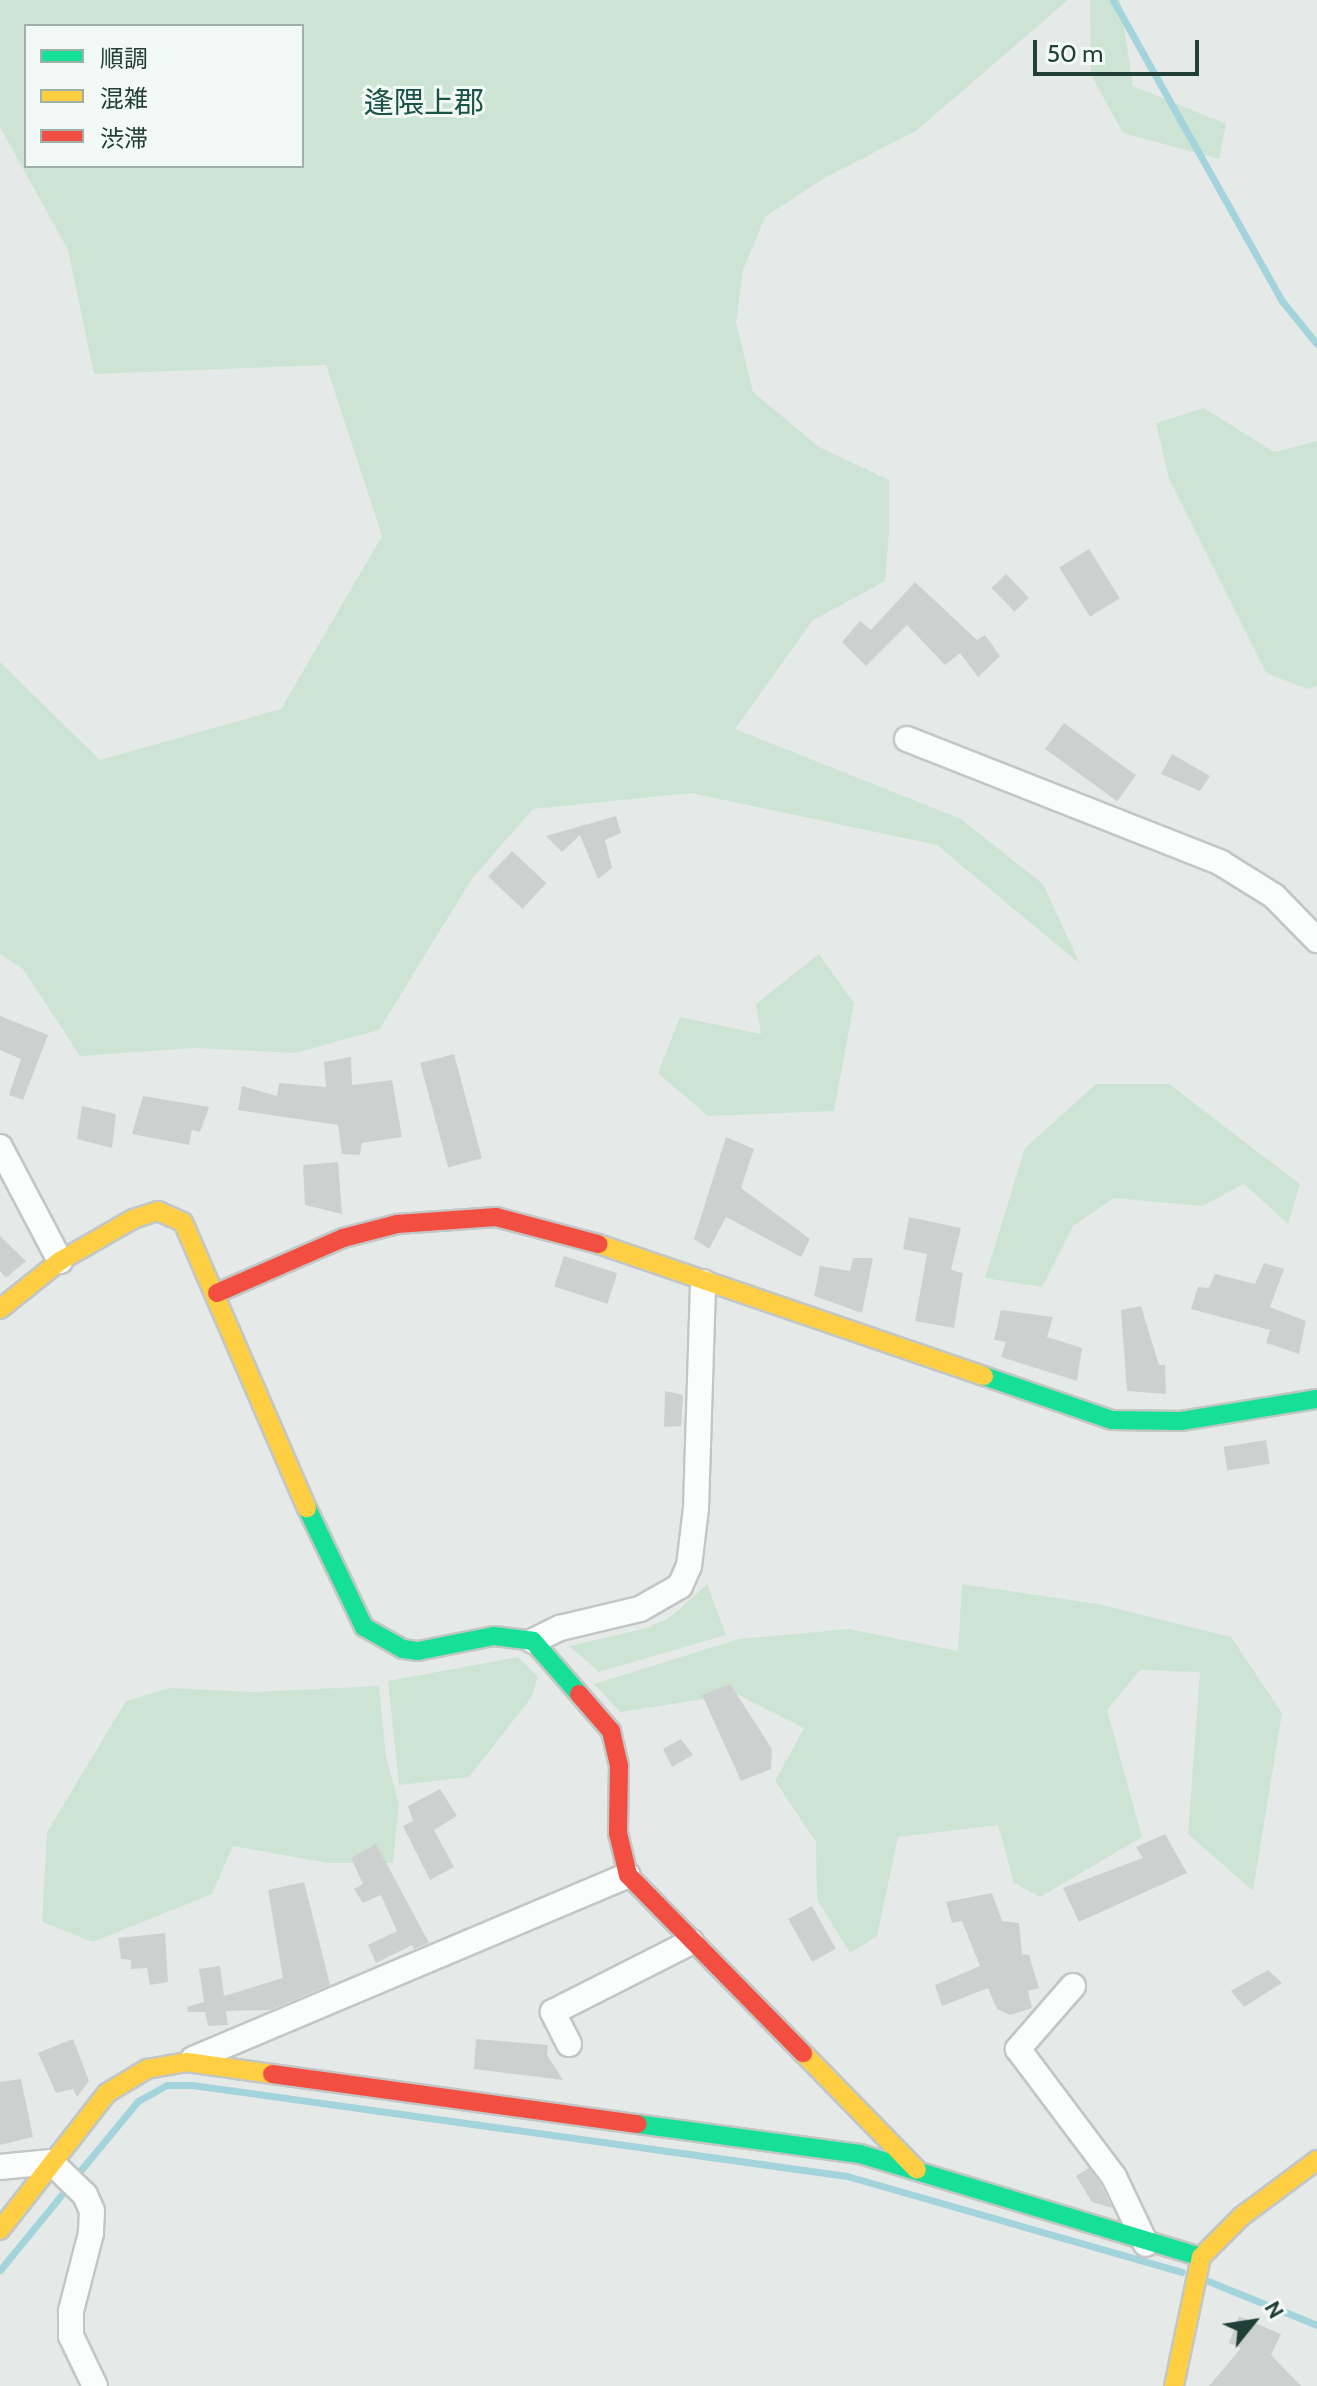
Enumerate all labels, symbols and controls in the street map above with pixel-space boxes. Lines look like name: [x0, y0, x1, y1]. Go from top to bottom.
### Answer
legend: [24, 24, 304, 168]
scale bar: [1037, 24, 1203, 74]
text: 50 m: [1047, 39, 1103, 68]
text: 順調: [100, 44, 148, 73]
text: 混雑: [100, 84, 148, 113]
district label: 逢隈上郡: [364, 85, 484, 121]
text: 渋滞: [100, 124, 148, 153]
north arrow: [1213, 2282, 1293, 2362]
text: N: [1259, 2296, 1290, 2323]

